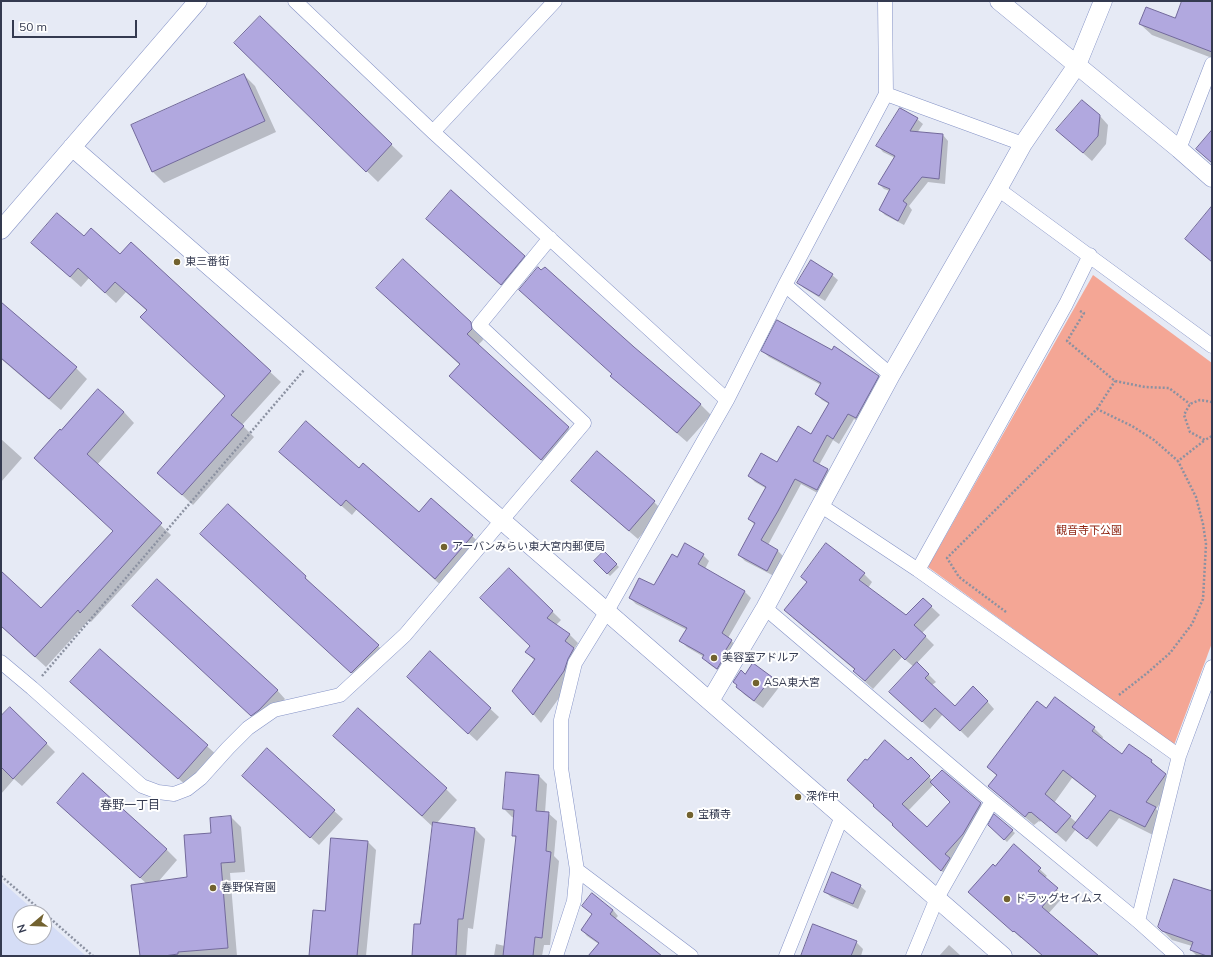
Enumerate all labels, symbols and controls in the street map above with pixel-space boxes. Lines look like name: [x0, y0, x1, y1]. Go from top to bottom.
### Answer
scale bar: [14, 12, 139, 38]
text: 50 m: [19, 19, 47, 34]
place label: 東三番街: [185, 255, 229, 269]
marker: 東三番街: [172, 257, 182, 267]
park label: 観音寺下公園: [1056, 524, 1122, 538]
place label: アーバンみらい東大宮内郵便局: [452, 540, 605, 554]
marker: アーバンみらい東大宮内郵便局: [439, 542, 449, 552]
place label: 美容室アドルア: [722, 651, 799, 665]
marker: 美容室アドルア: [709, 653, 719, 663]
place label: ASA東大宮: [764, 676, 820, 690]
marker: ASA東大宮: [751, 678, 761, 688]
place label: 深作中: [806, 790, 839, 804]
marker: 深作中: [793, 792, 803, 802]
district label: 春野一丁目: [100, 798, 160, 812]
place label: 宝積寺: [698, 808, 731, 822]
marker: 宝積寺: [685, 810, 695, 820]
place label: 春野保育園: [221, 881, 276, 895]
marker: 春野保育園: [208, 883, 218, 893]
place label: ドラッグセイムス: [1015, 892, 1103, 906]
marker: ドラッグセイムス: [1002, 894, 1012, 904]
north arrow: [12, 905, 52, 945]
text: N: [14, 922, 30, 935]

